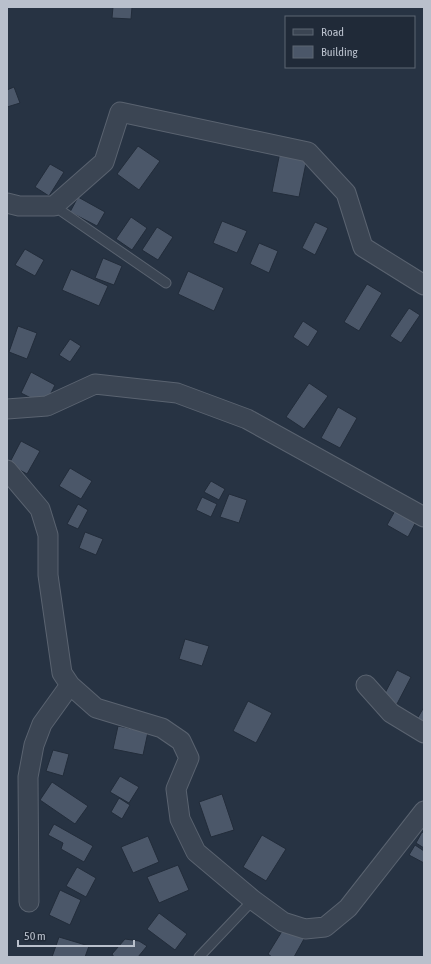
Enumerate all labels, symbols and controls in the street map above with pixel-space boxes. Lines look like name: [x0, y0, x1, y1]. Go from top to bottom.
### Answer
legend: [285, 16, 415, 68]
text: Road: [321, 25, 344, 39]
text: Building: [321, 45, 359, 59]
scale bar: [18, 922, 134, 948]
text: 50 m: [24, 929, 46, 943]

